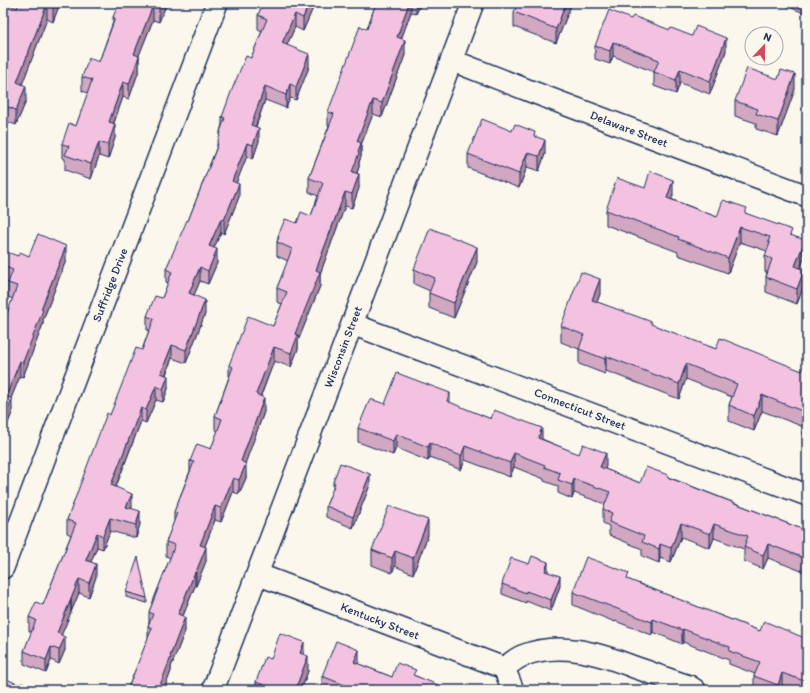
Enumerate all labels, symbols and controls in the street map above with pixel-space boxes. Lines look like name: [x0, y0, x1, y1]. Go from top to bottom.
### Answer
north arrow: [744, 26, 784, 66]
text: N: [762, 30, 773, 45]
street label: Delaware Street: [588, 108, 670, 150]
street label: Suffridge Drive: [89, 246, 131, 324]
street label: Wisconsin Street: [321, 304, 365, 390]
street label: Connecticut Street: [532, 385, 628, 433]
street label: Kentucky Street: [339, 600, 422, 643]

